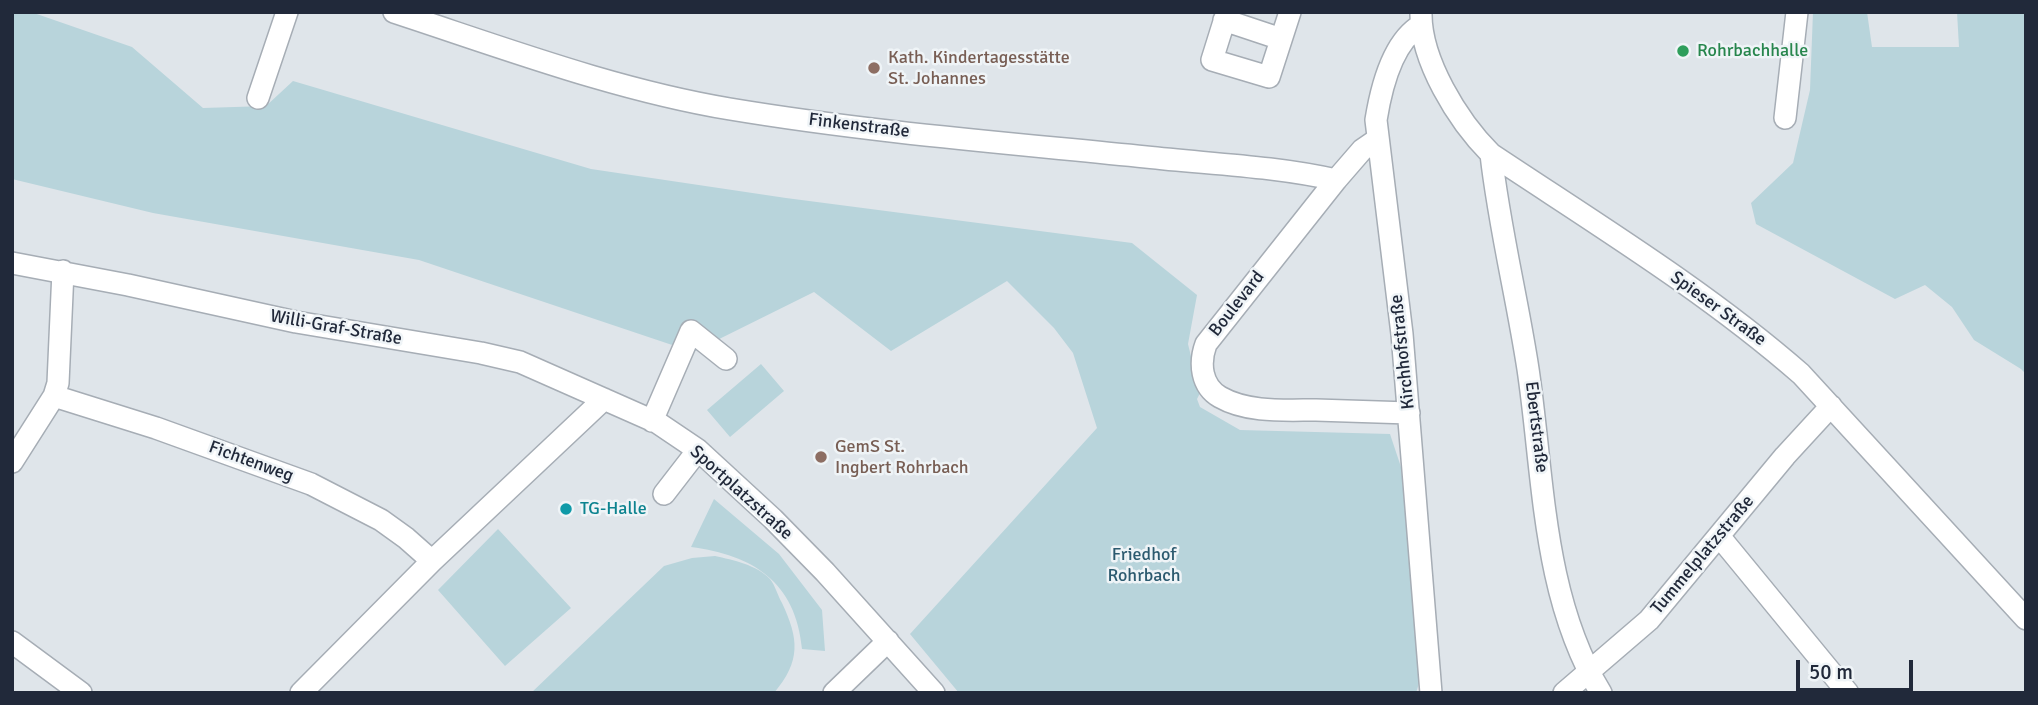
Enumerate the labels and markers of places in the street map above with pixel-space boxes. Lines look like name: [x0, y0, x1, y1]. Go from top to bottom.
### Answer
place label: Rohrbachhalle: [1697, 40, 1808, 62]
marker: Rohrbachhalle: [1675, 43, 1691, 59]
place label: Kath. Kindertagesstätte St. Johannes: [888, 47, 1070, 90]
marker: Kath. Kindertagesstätte St. Johannes: [866, 60, 882, 76]
place label: GemS St. Ingbert Rohrbach: [835, 436, 969, 478]
marker: GemS St. Ingbert Rohrbach: [813, 449, 829, 465]
place label: TG-Halle: [580, 498, 647, 520]
marker: TG-Halle: [558, 501, 574, 517]

